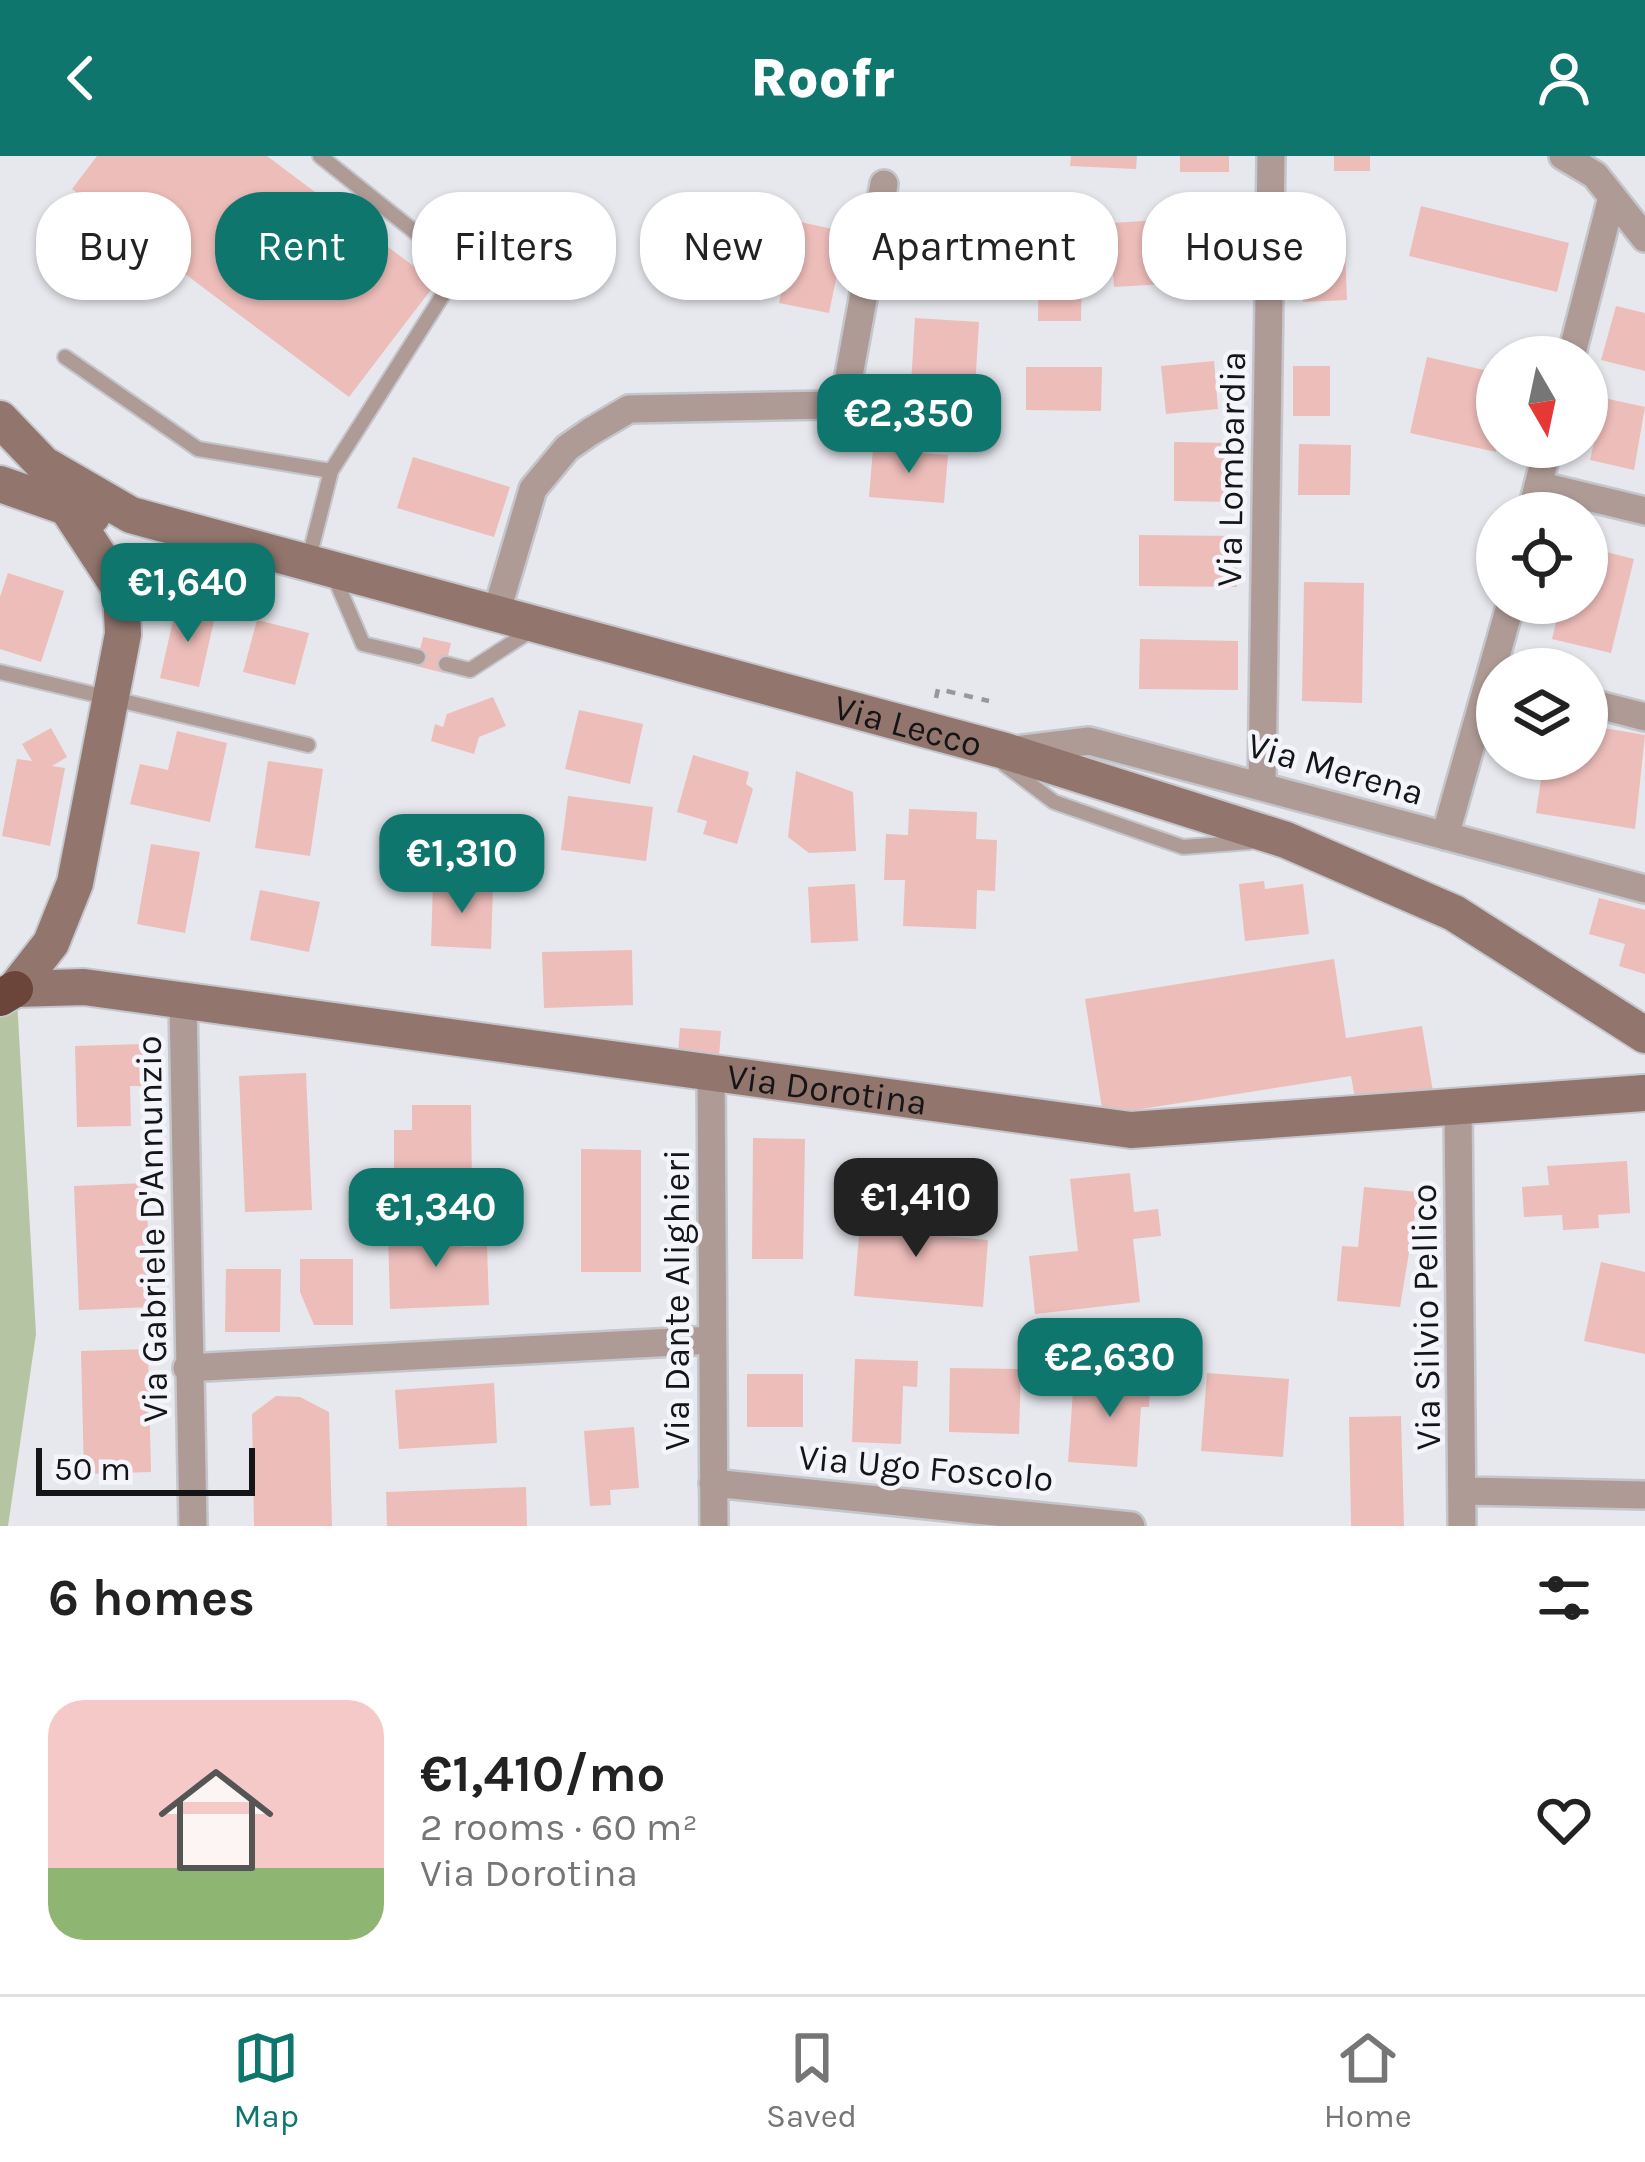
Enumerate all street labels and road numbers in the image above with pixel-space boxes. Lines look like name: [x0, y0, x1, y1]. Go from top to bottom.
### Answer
street label: Via Lombardia: [1208, 351, 1254, 587]
street label: Via Lecco: [829, 686, 987, 766]
street label: Via Merena: [1243, 724, 1429, 814]
street label: Via Gabriele D'Annunzio: [128, 1035, 176, 1423]
street label: Via Dorotina: [724, 1055, 930, 1124]
street label: Via Dante Alighieri: [656, 1149, 698, 1451]
street label: Via Silvio Pellico: [1403, 1183, 1449, 1451]
street label: Via Ugo Foscolo: [797, 1436, 1055, 1500]

